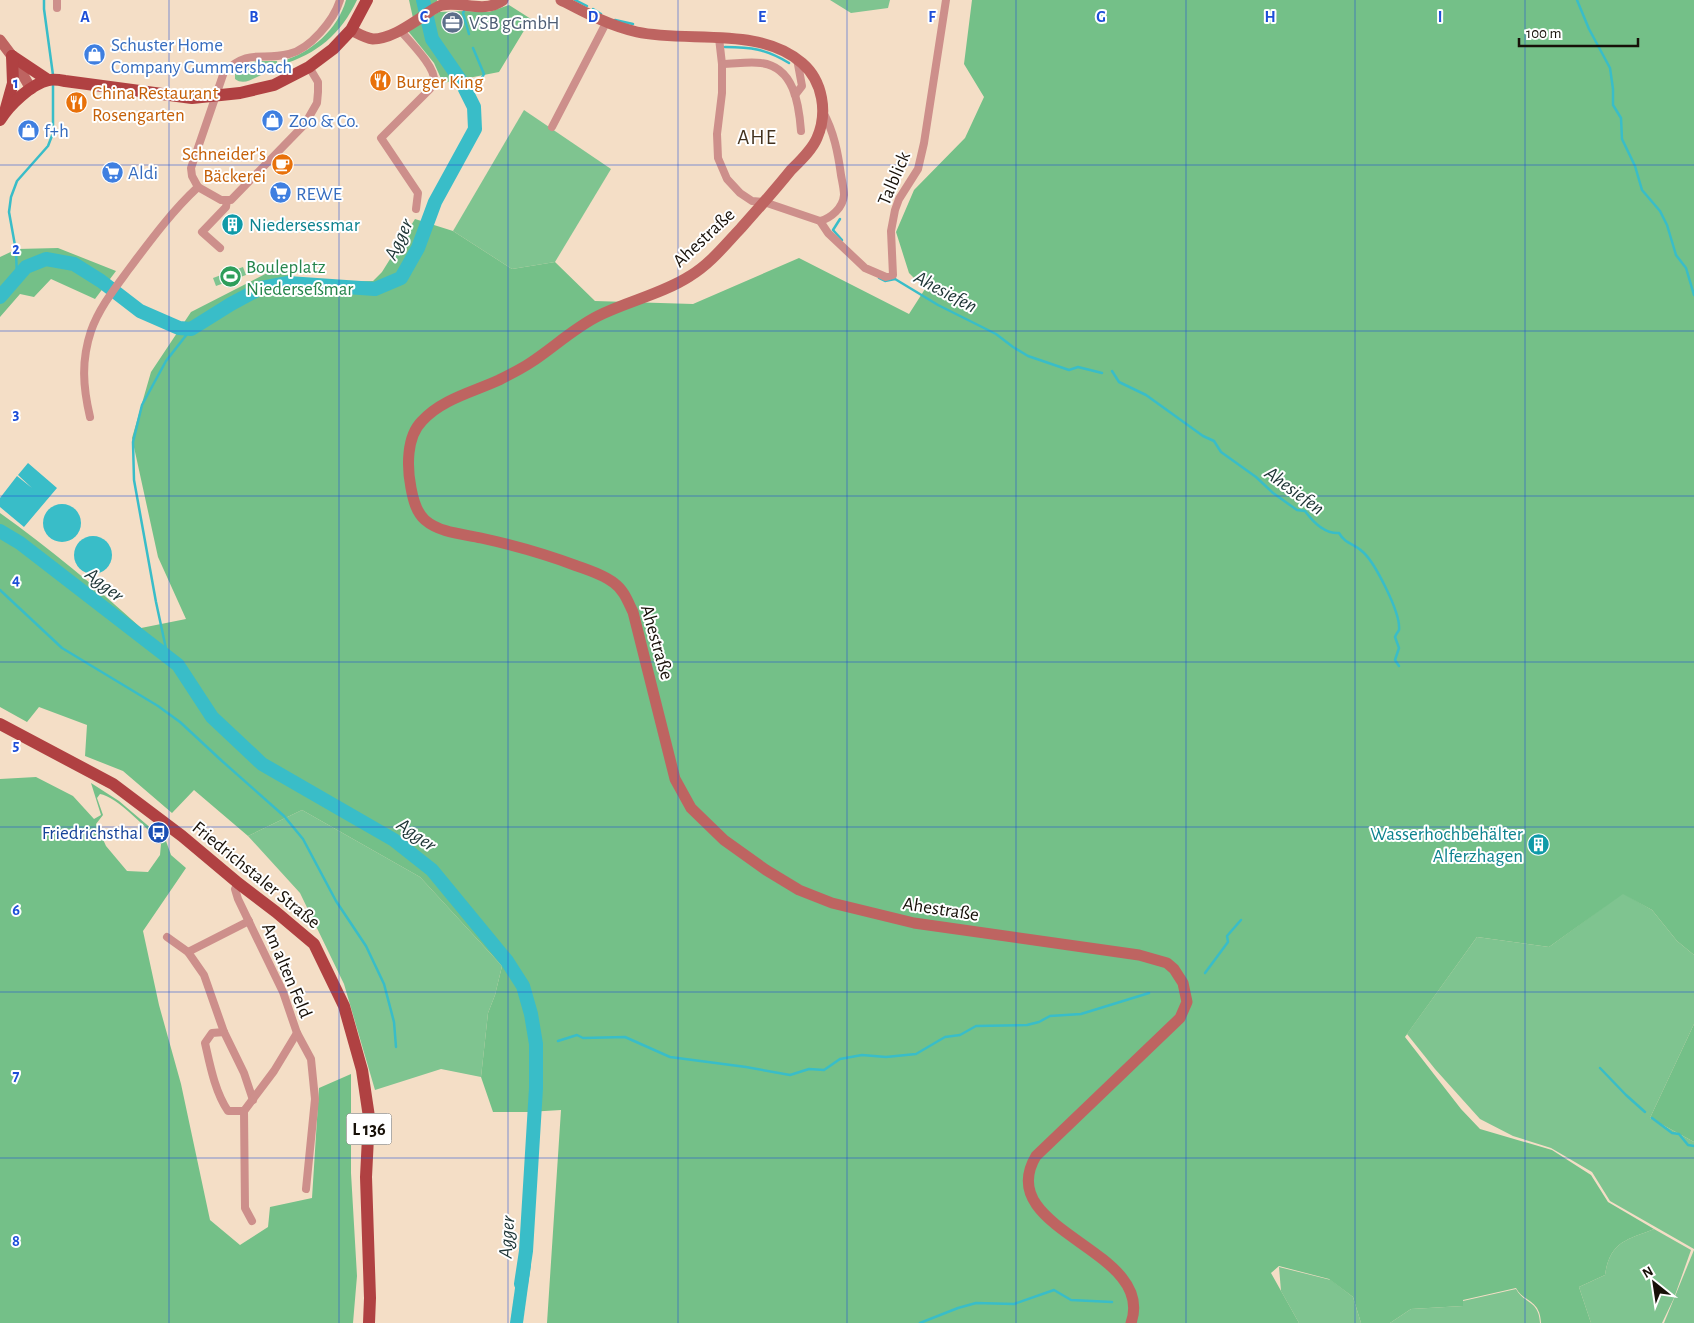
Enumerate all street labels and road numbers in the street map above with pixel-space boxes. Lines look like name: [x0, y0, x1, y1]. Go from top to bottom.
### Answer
street label: Talblick: [875, 149, 914, 208]
street label: Ahestraße: [669, 205, 739, 271]
street label: Ahestraße: [637, 603, 676, 682]
street label: Friedrichstaler Straße: [189, 818, 324, 932]
street label: Ahestraße: [901, 894, 980, 925]
street label: Am alten Feld: [258, 920, 315, 1021]
road number: L 136: [346, 1114, 392, 1144]

